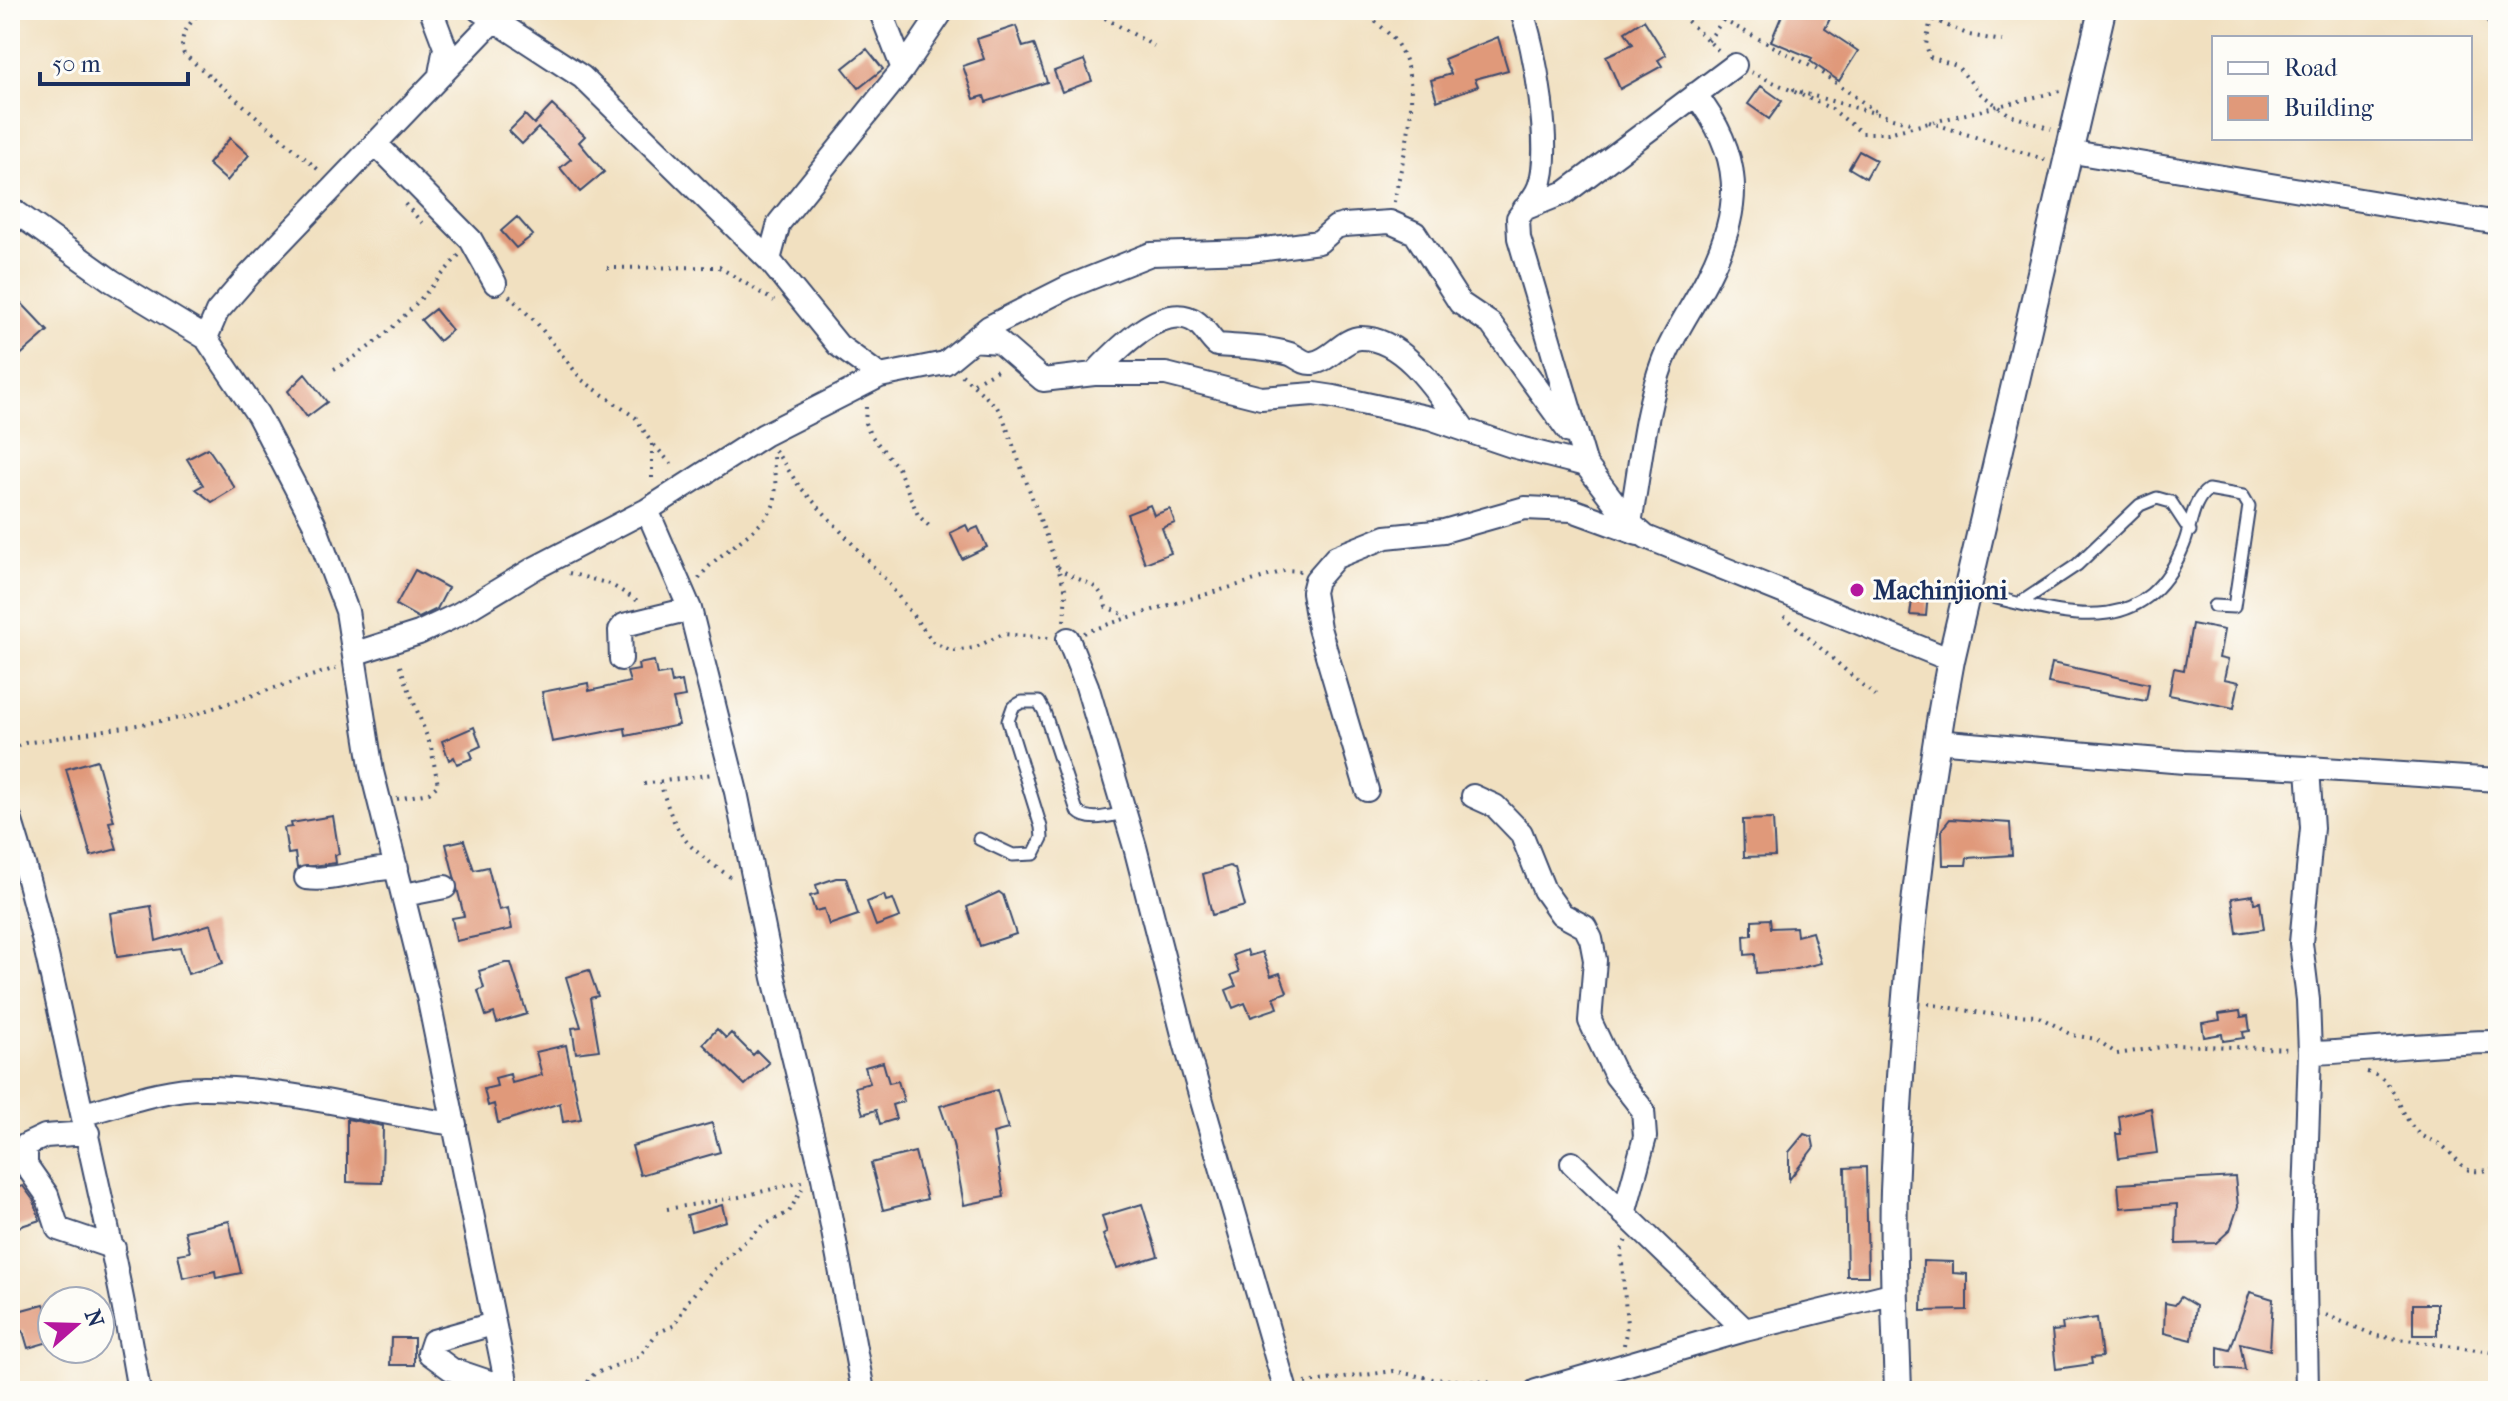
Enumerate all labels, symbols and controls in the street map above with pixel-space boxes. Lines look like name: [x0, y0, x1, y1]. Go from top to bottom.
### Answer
scale bar: [40, 36, 188, 86]
legend: [2212, 36, 2472, 140]
text: 50 m: [52, 50, 101, 78]
text: Road: [2284, 54, 2338, 82]
text: Building: [2284, 94, 2375, 122]
place label: Machinjioni: [1873, 575, 2008, 606]
marker: Machinjioni: [1848, 581, 1866, 599]
north arrow: [36, 1285, 116, 1365]
text: N: [79, 1306, 109, 1331]

